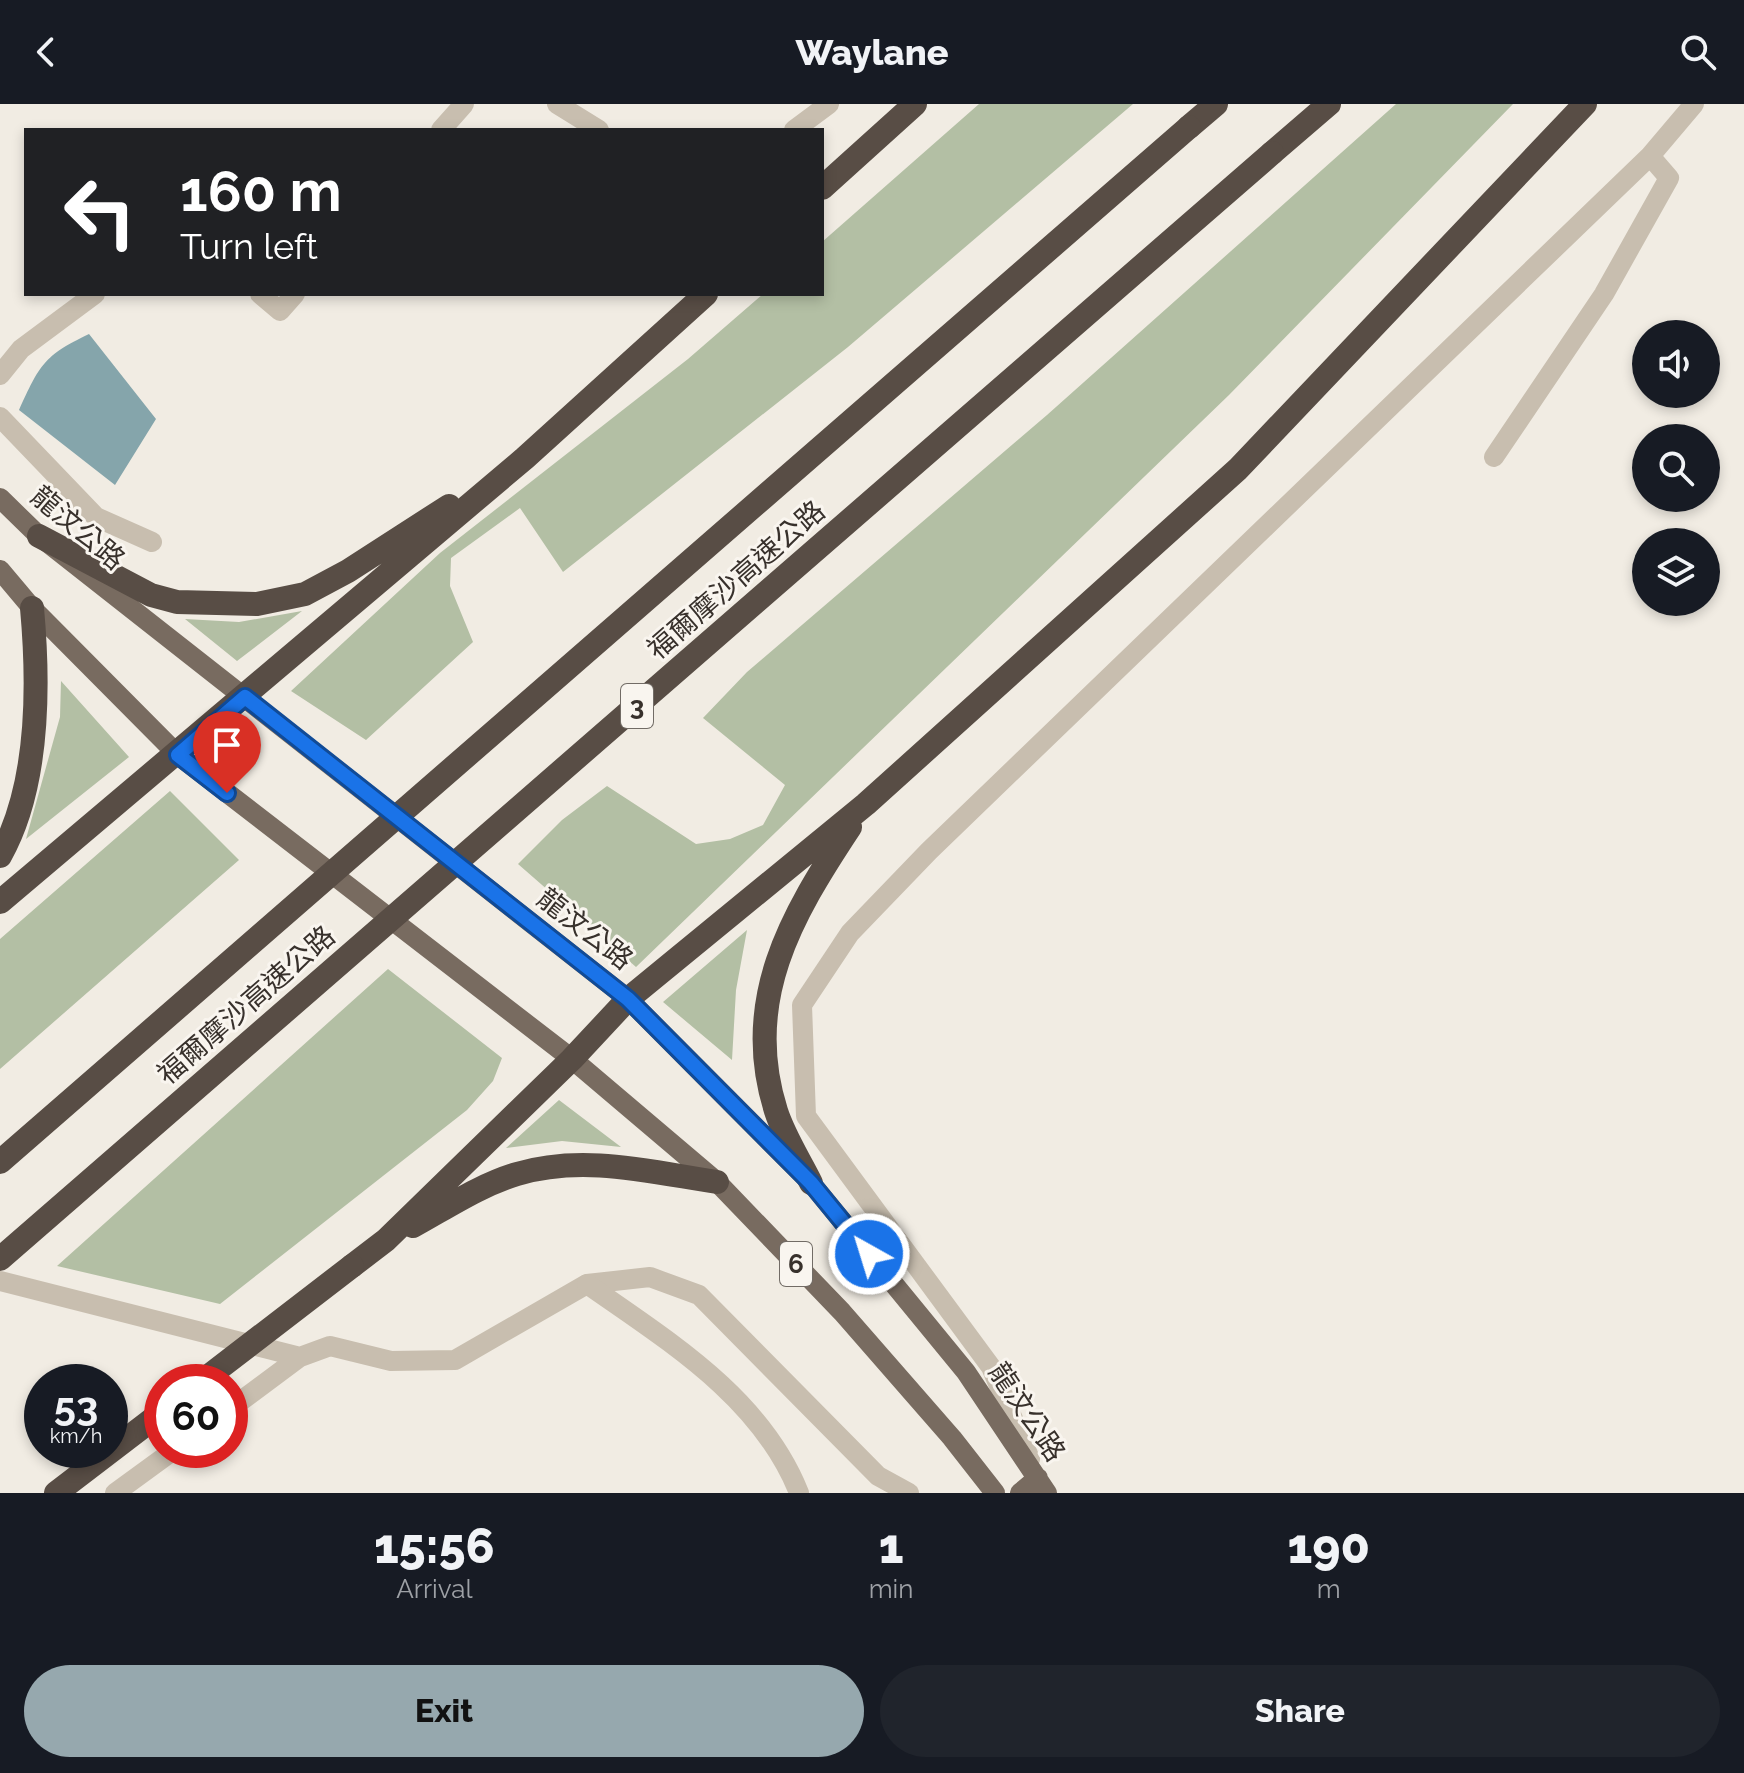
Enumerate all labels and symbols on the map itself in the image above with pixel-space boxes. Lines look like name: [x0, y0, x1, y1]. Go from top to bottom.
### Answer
street label: 龍汶公路: [24, 479, 132, 577]
street label: 福爾摩沙高速公路: [641, 494, 831, 666]
road number: 3: [621, 684, 653, 728]
pin: [193, 711, 261, 793]
street label: 龍汶公路: [531, 882, 639, 976]
street label: 福爾摩沙高速公路: [151, 919, 341, 1091]
position arrow: [827, 1212, 911, 1296]
road number: 6: [780, 1242, 812, 1286]
street label: 龍汶公路: [982, 1356, 1072, 1468]
speed limit sign: 60: [144, 1364, 248, 1468]

